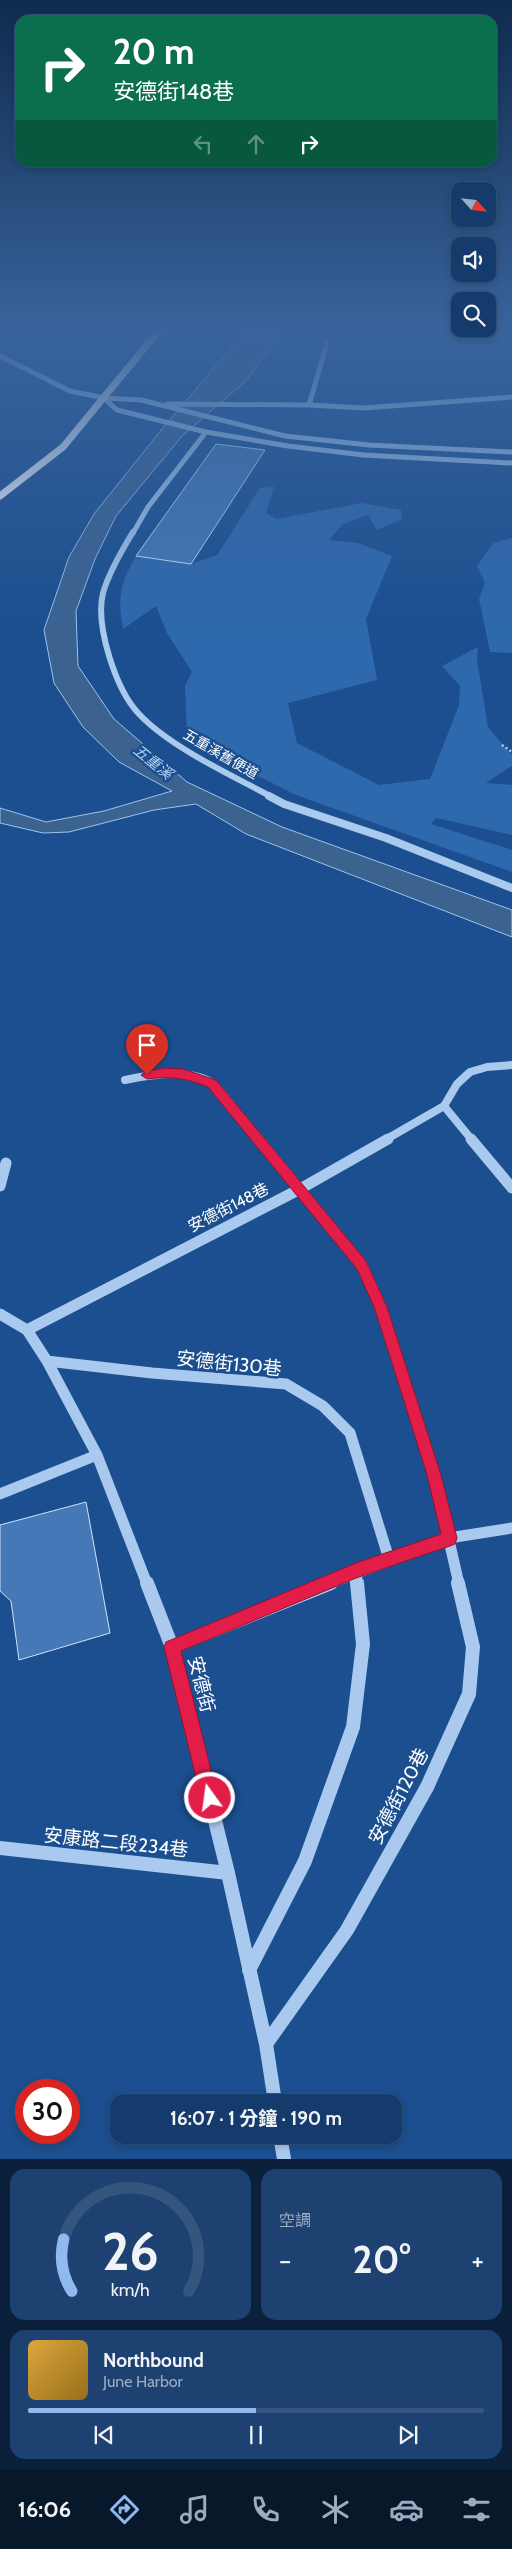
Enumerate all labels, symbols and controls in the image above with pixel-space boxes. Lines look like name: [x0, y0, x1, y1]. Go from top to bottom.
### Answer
text: 20 m: [113, 30, 195, 73]
icon: right: [30, 35, 95, 100]
text: 安德街148巷: [113, 78, 234, 105]
icon: left: [189, 130, 217, 158]
icon: ahead: [242, 130, 270, 158]
icon: right: [295, 130, 323, 158]
north arrow: [451, 182, 496, 228]
map controls: [451, 182, 496, 337]
button: sound: [451, 237, 496, 282]
button: search: [451, 292, 496, 337]
street label: 五重溪舊便道: [180, 725, 262, 783]
water label: 五重溪: [130, 741, 178, 784]
pin: [126, 1024, 168, 1075]
icon: arrive: [133, 1031, 161, 1059]
street label: 安德街148巷: [185, 1179, 272, 1236]
street label: 安德街130巷: [175, 1347, 283, 1380]
street label: 安德街: [183, 1654, 220, 1715]
street label: 安德街120巷: [364, 1744, 433, 1848]
position arrow: [183, 1771, 235, 1823]
street label: 安康路二段234巷: [43, 1823, 189, 1862]
speed limit sign: 30: [15, 2079, 80, 2144]
text: 16:07 · 1 分鐘 · 190 m: [170, 2107, 342, 2130]
text: 空調: [279, 2211, 311, 2230]
text: 26: [102, 2220, 159, 2283]
text: 20°: [353, 2236, 410, 2283]
text: −: [279, 2243, 291, 2277]
text: +: [472, 2243, 484, 2277]
text: km/h: [111, 2279, 150, 2300]
text: Northbound: [103, 2349, 204, 2372]
text: June Harbor: [103, 2372, 183, 2391]
icon: previous: [90, 2421, 118, 2449]
icon: pause: [242, 2421, 270, 2449]
icon: next: [394, 2421, 422, 2449]
icon: directions: [107, 2492, 142, 2527]
icon: music: [177, 2492, 212, 2527]
icon: phone: [248, 2492, 283, 2527]
icon: climate: [318, 2492, 353, 2527]
icon: car: [389, 2492, 424, 2527]
icon: filters: [459, 2492, 494, 2527]
text: 16:06: [18, 2496, 71, 2523]

